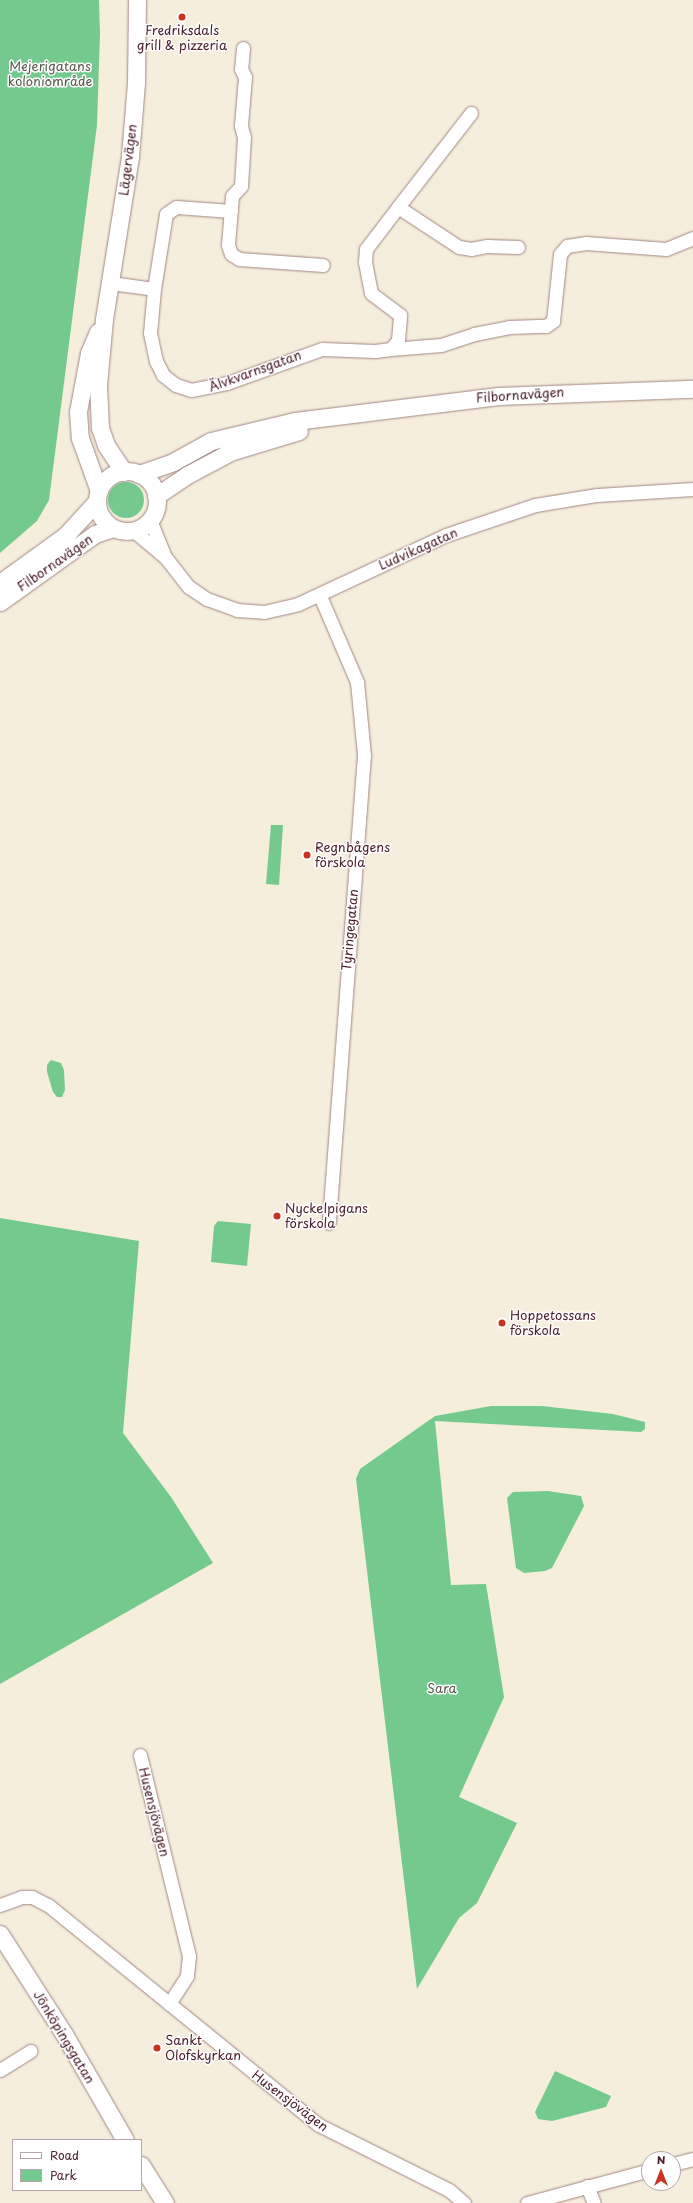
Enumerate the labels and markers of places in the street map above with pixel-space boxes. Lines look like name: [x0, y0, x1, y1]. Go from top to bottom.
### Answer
marker: Fredriksdals grill & pizzeria: [177, 12, 187, 22]
place label: Fredriksdals grill & pizzeria: [137, 23, 227, 54]
place label: Regnbågens förskola: [315, 840, 390, 871]
marker: Regnbågens förskola: [302, 850, 312, 860]
place label: Nyckelpigans förskola: [285, 1201, 368, 1232]
marker: Nyckelpigans förskola: [272, 1211, 282, 1221]
place label: Hoppetossans förskola: [510, 1308, 596, 1339]
marker: Hoppetossans förskola: [497, 1318, 507, 1328]
place label: Sankt Olofskyrkan: [165, 2033, 241, 2064]
marker: Sankt Olofskyrkan: [152, 2043, 162, 2053]

